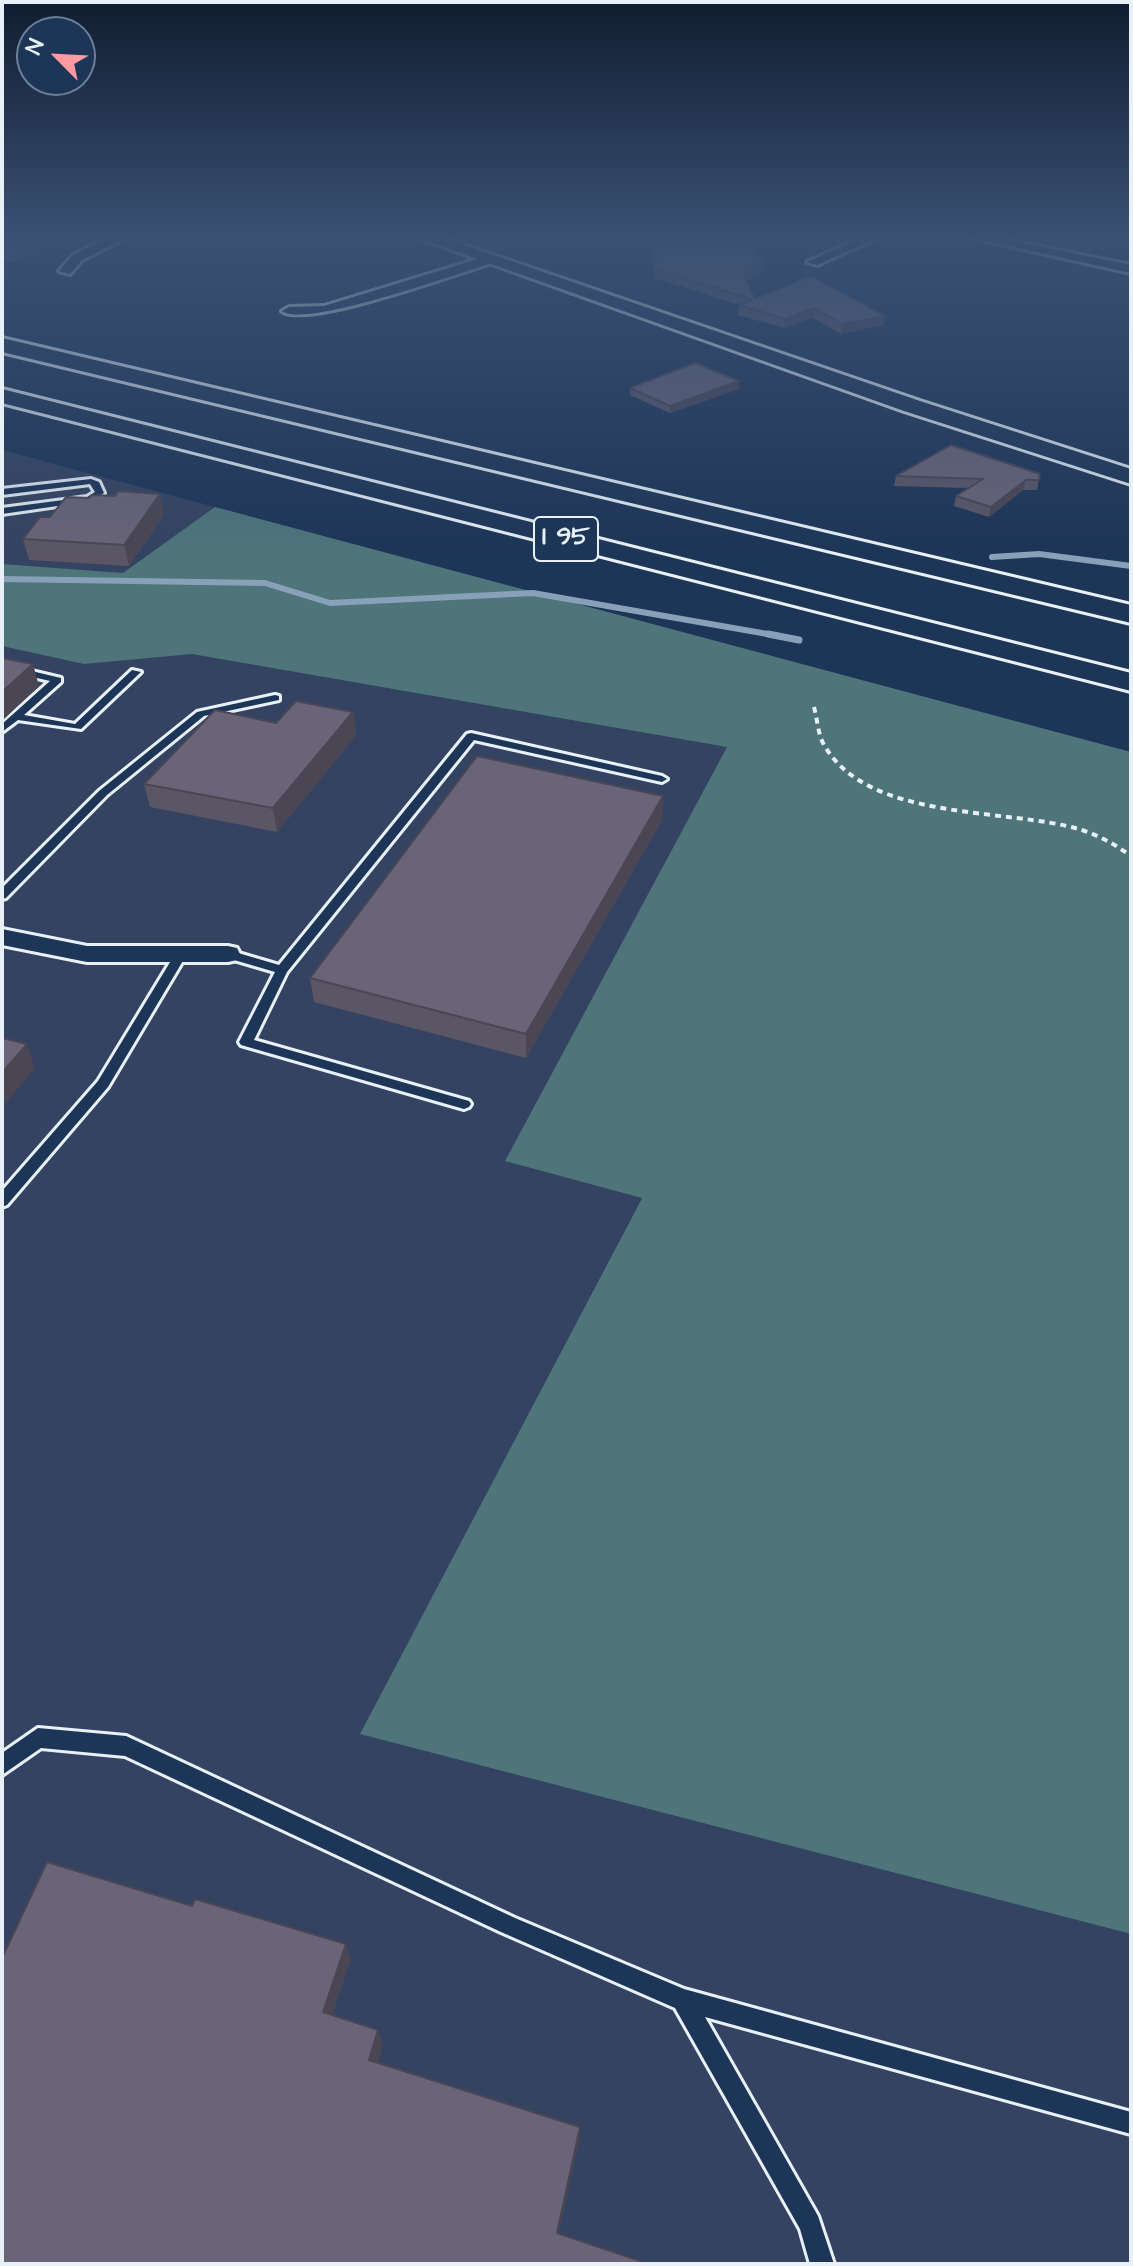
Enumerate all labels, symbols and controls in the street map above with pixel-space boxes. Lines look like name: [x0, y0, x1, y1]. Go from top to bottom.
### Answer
north arrow: [16, 16, 96, 96]
text: N: [18, 34, 52, 59]
road number: I 95: [534, 517, 598, 561]

